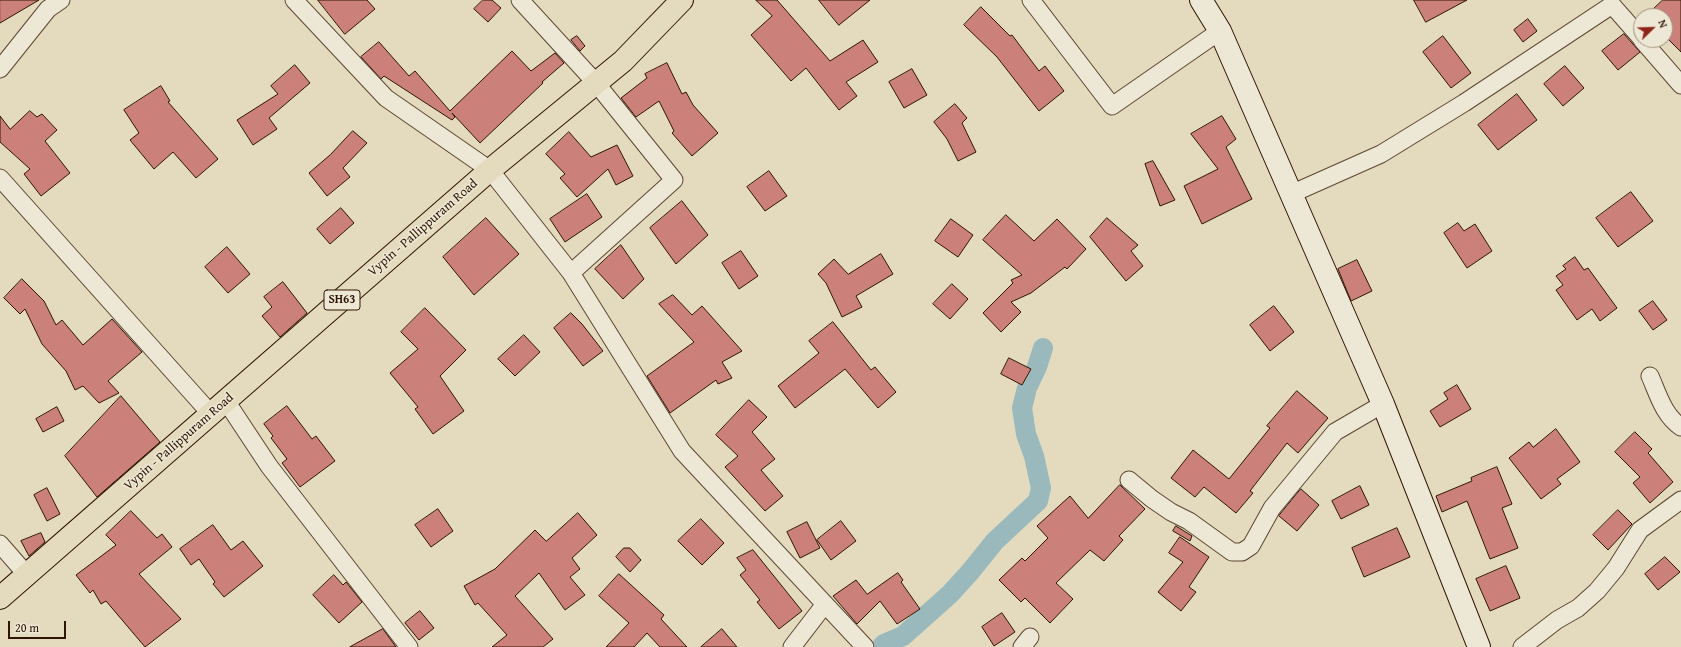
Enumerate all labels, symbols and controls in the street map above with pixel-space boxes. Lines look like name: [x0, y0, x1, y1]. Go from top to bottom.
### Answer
north arrow: [1633, 8, 1673, 48]
text: N: [1654, 17, 1672, 30]
street label: Vypin - Pallippuram Road: [365, 176, 481, 280]
road number: SH63: [324, 290, 360, 310]
street label: Vypin - Pallippuram Road: [121, 390, 237, 494]
scale bar: [10, 613, 68, 639]
text: 20 m: [15, 619, 39, 636]

